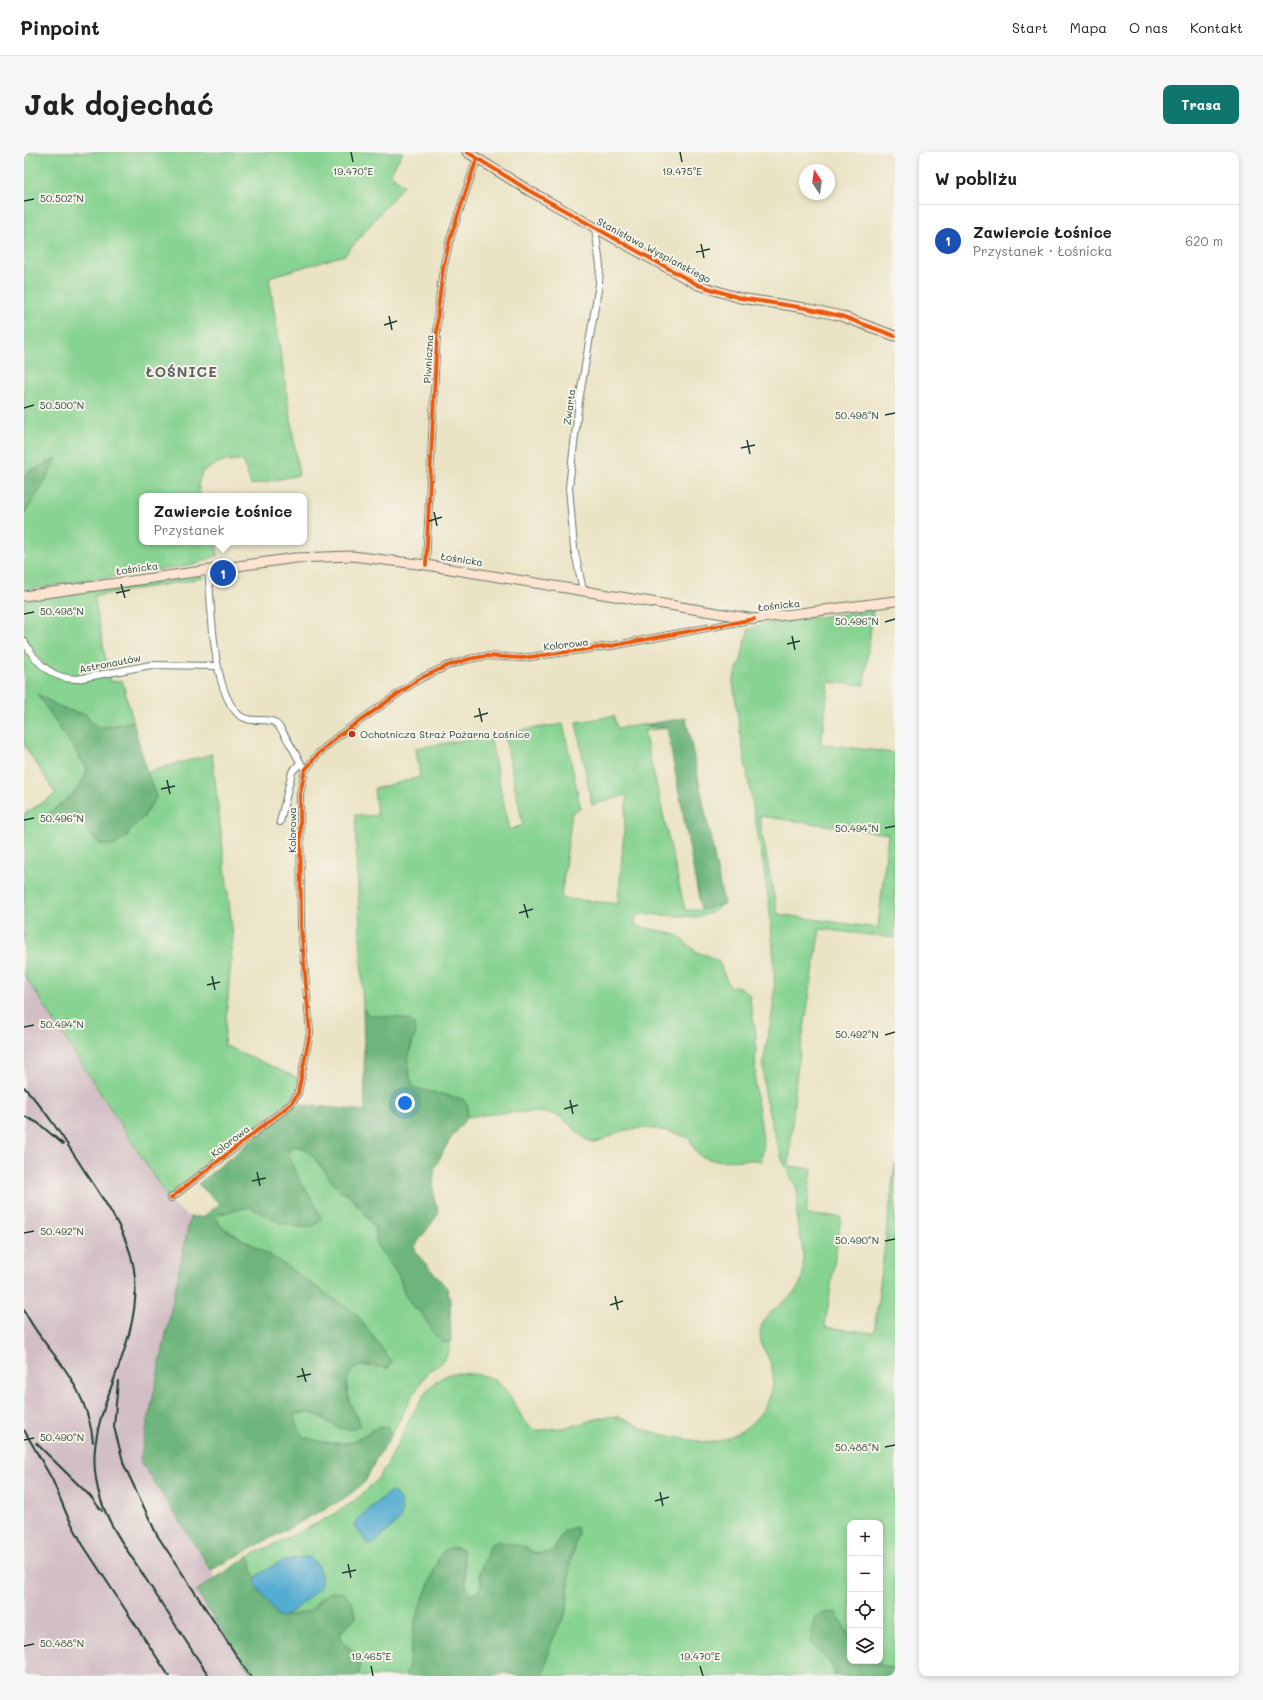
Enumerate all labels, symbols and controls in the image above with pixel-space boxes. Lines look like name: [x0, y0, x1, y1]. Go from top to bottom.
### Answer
text: Pinpoint: [20, 15, 100, 40]
text: Start: [1012, 18, 1048, 37]
text: Mapa: [1070, 18, 1107, 37]
text: O nas: [1129, 18, 1168, 37]
text: Kontakt: [1190, 18, 1243, 37]
button: Trasa: [1163, 85, 1239, 124]
text: Jak dojechać: [24, 86, 214, 122]
text: 19.470°E: [333, 164, 374, 178]
text: 19.475°E: [662, 164, 702, 178]
north arrow: [799, 164, 835, 200]
text: W pobliżu: [935, 167, 1017, 189]
text: 50.502°N: [40, 191, 84, 205]
street label: Stanisława Wyspiańskiego: [595, 214, 714, 286]
text: Zawiercie Łośnice: [973, 222, 1112, 242]
text: 1: [945, 232, 951, 249]
text: 620 m: [1185, 232, 1223, 249]
text: Przystanek · Łośnicka: [973, 242, 1112, 259]
street label: Piwniczna: [420, 334, 436, 384]
district label: ŁOŚNICE: [145, 362, 218, 381]
street label: Zwarta: [560, 388, 578, 426]
text: 50.500°N: [40, 398, 84, 412]
text: 50.498°N: [835, 408, 879, 422]
popup: [139, 493, 307, 545]
text: Zawiercie Łośnice: [154, 501, 292, 521]
text: Przystanek: [154, 521, 224, 538]
street label: Łośnicka: [440, 549, 484, 569]
street label: Łośnicka: [115, 558, 159, 578]
pin: 1: [210, 558, 236, 588]
street label: Łośnicka: [757, 596, 801, 614]
text: 50.498°N: [40, 604, 84, 618]
text: 50.496°N: [835, 614, 879, 628]
street label: Kolorowa: [543, 634, 589, 654]
street label: Astronautów: [78, 650, 142, 676]
place label: Ochotnicza Straż Pożarna Łośnice: [360, 727, 530, 741]
marker: Ochotnicza Straż Pożarna Łośnice: [347, 729, 357, 739]
street label: Kolorowa: [285, 807, 299, 853]
text: 50.496°N: [40, 811, 84, 825]
text: 50.494°N: [835, 821, 879, 835]
text: 50.494°N: [40, 1017, 84, 1031]
text: 50.492°N: [835, 1027, 879, 1041]
your location: [395, 1093, 415, 1113]
street label: Kolorowa: [208, 1122, 252, 1160]
text: 50.492°N: [40, 1224, 84, 1238]
text: 50.490°N: [835, 1233, 879, 1247]
text: 50.490°N: [40, 1430, 84, 1444]
text: 50.488°N: [835, 1440, 879, 1454]
map controls: [847, 1520, 883, 1664]
button: +: [847, 1520, 883, 1556]
button: −: [847, 1556, 883, 1592]
button: locate: [847, 1592, 883, 1628]
button: layers: [847, 1628, 883, 1664]
text: 50.488°N: [40, 1636, 84, 1650]
text: 19.465°E: [351, 1649, 392, 1663]
text: 19.470°E: [680, 1649, 721, 1663]

